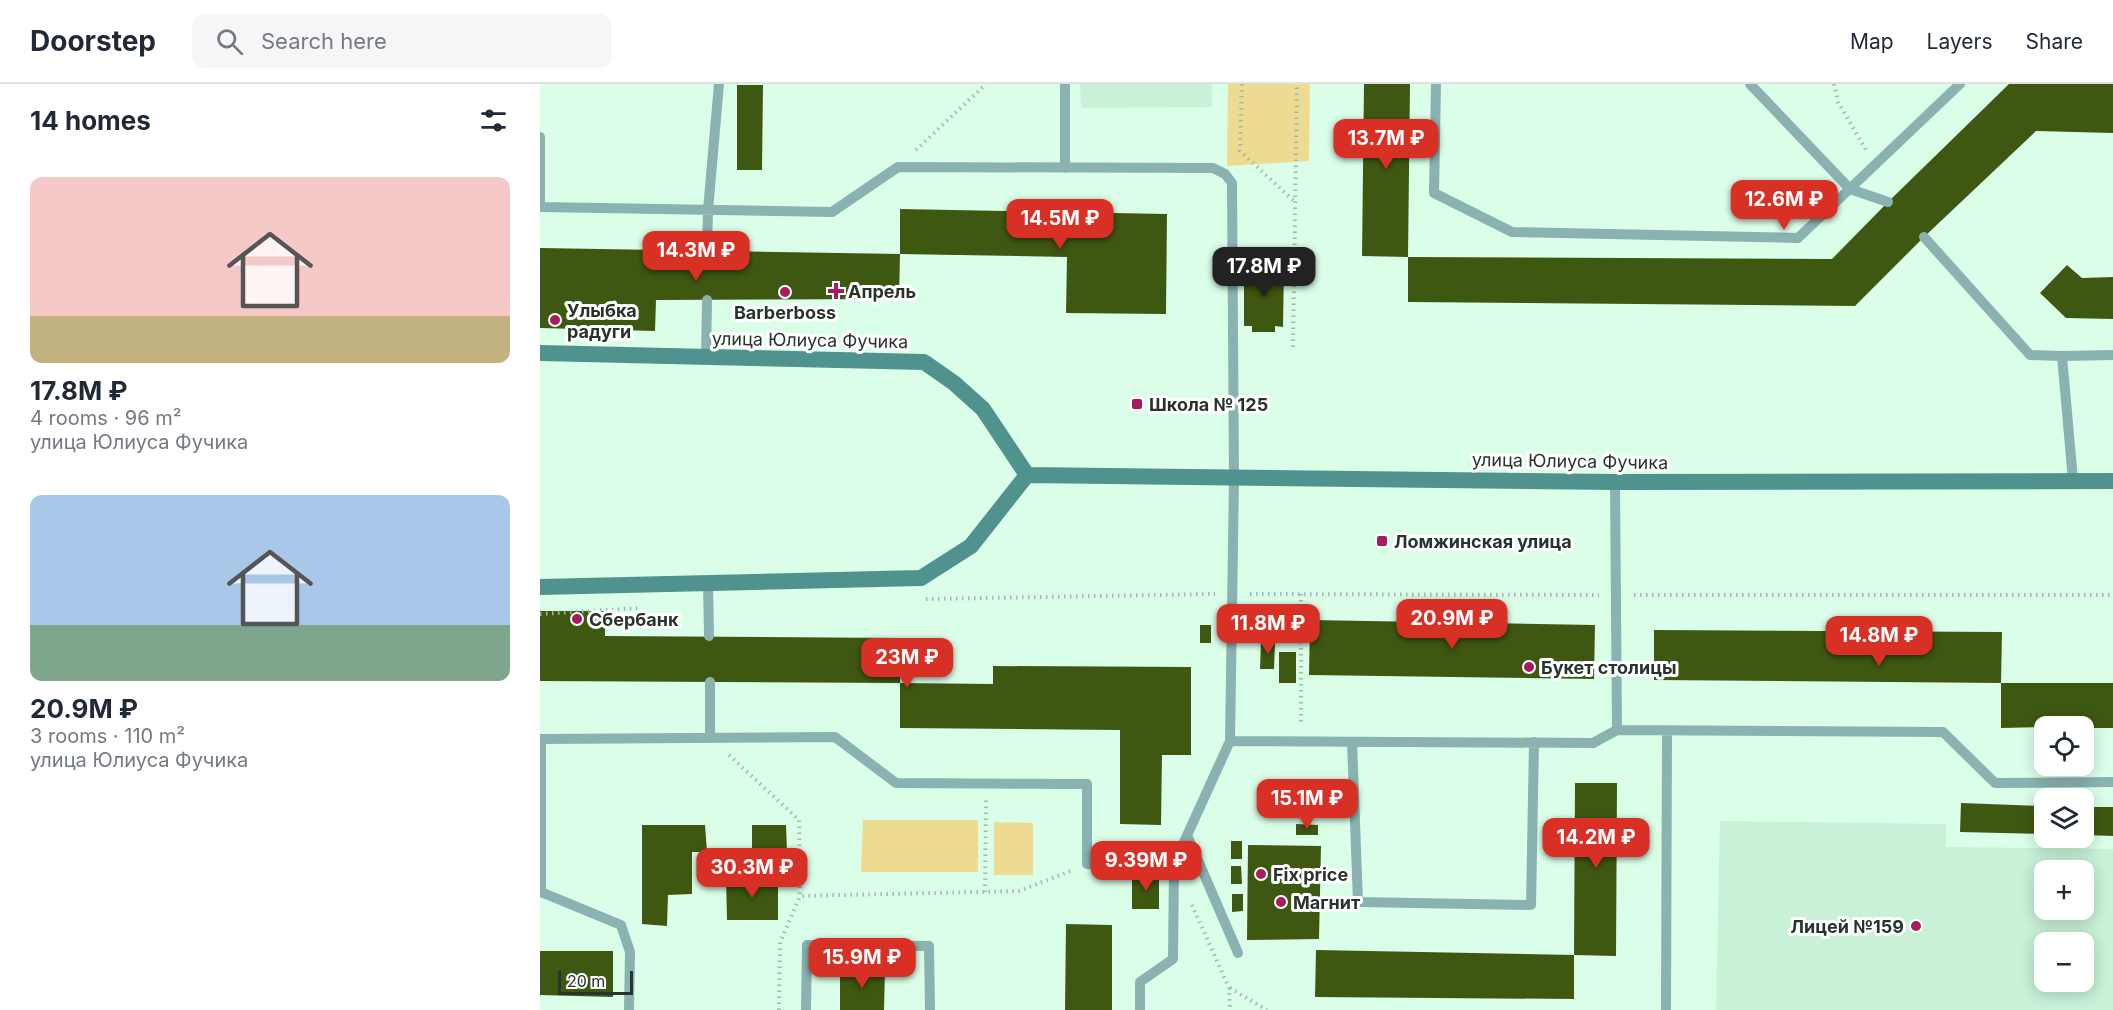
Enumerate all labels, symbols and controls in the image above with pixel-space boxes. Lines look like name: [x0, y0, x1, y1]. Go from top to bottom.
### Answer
search box: [192, 14, 612, 68]
text: Doorstep: [30, 24, 156, 58]
icon: search: [213, 25, 246, 58]
text: Search here: [261, 28, 387, 54]
text: Map: [1850, 29, 1894, 54]
text: Layers: [1927, 29, 1993, 54]
text: Share: [2026, 29, 2083, 54]
icon: filters: [477, 104, 510, 137]
text: 14 homes: [30, 105, 151, 136]
pin: 13.7M ₽: [1331, 119, 1441, 170]
text: 13.7M ₽: [1347, 126, 1425, 150]
pin: 12.6M ₽: [1729, 180, 1839, 231]
text: 12.6M ₽: [1745, 187, 1823, 211]
pin: 14.5M ₽: [1005, 199, 1115, 250]
text: 14.5M ₽: [1020, 206, 1100, 230]
icon: home: [216, 216, 324, 324]
pin: 14.3M ₽: [641, 231, 751, 282]
text: 14.3M ₽: [657, 238, 735, 262]
pin: 17.8M ₽: [1209, 247, 1319, 298]
text: 17.8M ₽: [1226, 254, 1302, 278]
place label: Апрель: [848, 281, 916, 302]
marker: Апрель: [829, 284, 843, 298]
marker: Barberboss: [778, 285, 792, 299]
place label: Улыбка радуги: [567, 300, 637, 342]
place label: Barberboss: [734, 302, 836, 323]
marker: Улыбка радуги: [548, 313, 562, 327]
street label: улица Юлиуса Фучика: [712, 328, 908, 352]
text: 17.8M ₽: [30, 375, 128, 406]
place label: Школа № 125: [1149, 394, 1268, 415]
marker: Школа № 125: [1130, 397, 1144, 411]
text: 4 rooms · 96 m²: [30, 406, 182, 430]
text: улица Юлиуса Фучика: [30, 430, 248, 454]
street label: улица Юлиуса Фучика: [1472, 449, 1668, 473]
place label: Ломжинская улица: [1394, 531, 1572, 552]
icon: home: [216, 534, 324, 642]
marker: Ломжинская улица: [1375, 534, 1389, 548]
pin: 20.9M ₽: [1397, 599, 1507, 650]
pin: 11.8M ₽: [1213, 604, 1323, 655]
text: 20.9M ₽: [1410, 606, 1494, 630]
place label: Сбербанк: [589, 609, 679, 630]
text: 11.8M ₽: [1231, 611, 1305, 635]
marker: Сбербанк: [570, 612, 584, 626]
pin: 14.8M ₽: [1824, 616, 1934, 667]
text: 14.8M ₽: [1840, 623, 1918, 647]
pin: 23M ₽: [865, 638, 949, 689]
text: 23M ₽: [875, 645, 939, 669]
place label: Букет столицы: [1541, 657, 1677, 678]
marker: Букет столицы: [1522, 660, 1536, 674]
text: 20.9M ₽: [30, 693, 138, 724]
map controls: [2034, 716, 2094, 992]
button: locate: [2034, 716, 2094, 776]
text: 3 rooms · 110 m²: [30, 724, 185, 748]
text: улица Юлиуса Фучика: [30, 748, 248, 772]
pin: 15.1M ₽: [1252, 779, 1362, 830]
text: 15.1M ₽: [1271, 786, 1343, 810]
button: layers: [2034, 788, 2094, 848]
pin: 14.2M ₽: [1541, 818, 1651, 869]
text: 14.2M ₽: [1557, 825, 1635, 849]
pin: 9.39M ₽: [1091, 841, 1201, 892]
pin: 30.3M ₽: [697, 848, 807, 899]
text: 9.39M ₽: [1105, 848, 1187, 872]
text: 30.3M ₽: [710, 855, 794, 879]
button: +: [2034, 860, 2094, 920]
place label: Fix price: [1273, 864, 1348, 885]
marker: Fix price: [1254, 867, 1268, 881]
place label: Магнит: [1293, 892, 1360, 913]
marker: Магнит: [1274, 895, 1288, 909]
place label: Лицей №159: [1791, 916, 1904, 937]
marker: Лицей №159: [1909, 919, 1923, 933]
button: −: [2034, 932, 2094, 992]
pin: 15.9M ₽: [807, 938, 917, 989]
text: 15.9M ₽: [823, 945, 901, 969]
scale bar: [558, 968, 633, 996]
text: 20 m: [567, 971, 605, 991]

